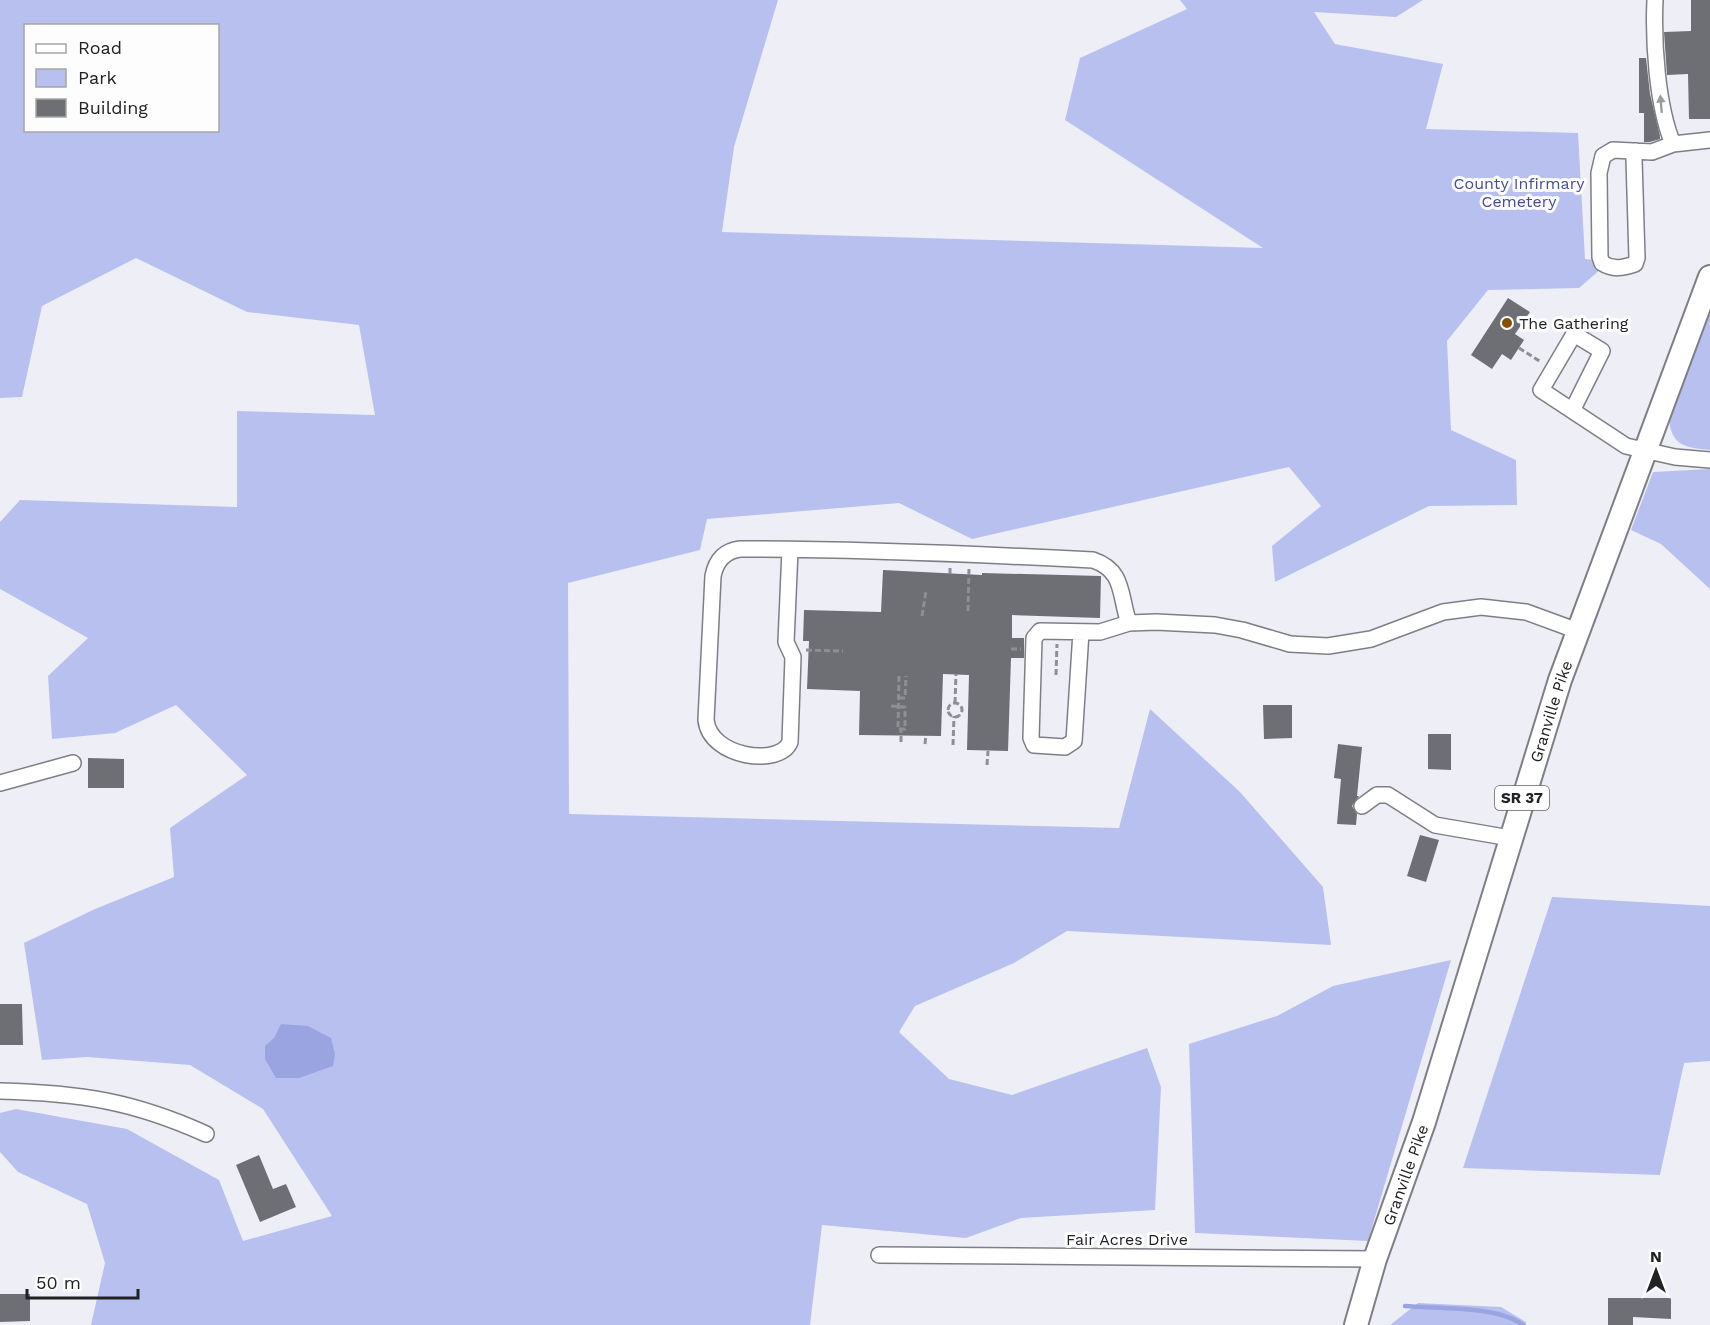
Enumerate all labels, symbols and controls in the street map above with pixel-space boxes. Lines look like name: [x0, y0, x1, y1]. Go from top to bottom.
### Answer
legend: [24, 24, 219, 132]
text: Road: [78, 37, 122, 58]
text: Park: [78, 67, 117, 88]
one-way arrow: [1656, 94, 1666, 113]
text: Building: [78, 97, 148, 118]
park label: County Infirmary Cemetery: [1454, 174, 1585, 211]
place label: The Gathering: [1519, 314, 1629, 333]
marker: The Gathering: [1500, 316, 1514, 330]
street label: Granville Pike: [1526, 658, 1576, 765]
road number: SR 37: [1495, 786, 1549, 810]
street label: Granville Pike: [1379, 1122, 1432, 1228]
street label: Fair Acres Drive: [1066, 1230, 1188, 1249]
north arrow: [1626, 1241, 1686, 1301]
text: N: [1650, 1247, 1662, 1266]
scale bar: [27, 1262, 138, 1300]
text: 50 m: [36, 1272, 81, 1293]

